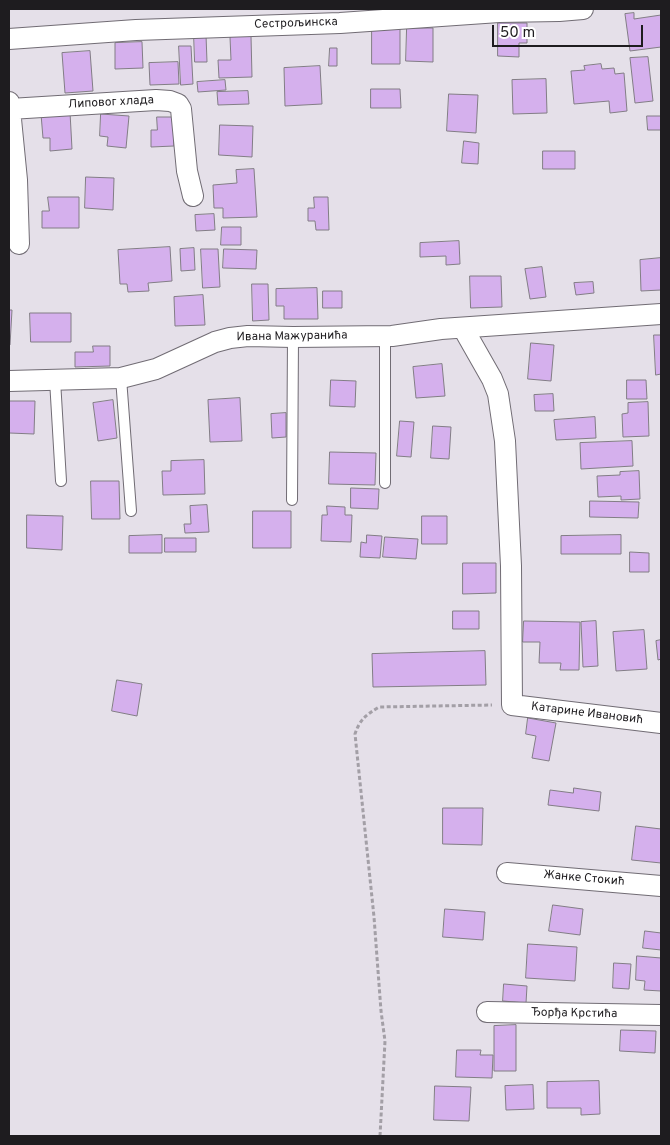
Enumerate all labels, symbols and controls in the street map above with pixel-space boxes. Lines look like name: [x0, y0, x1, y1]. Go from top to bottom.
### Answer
street label: Сестрољинска: [254, 15, 338, 33]
scale bar: [495, 15, 646, 47]
text: 50 m: [500, 24, 535, 43]
street label: Липовог хлада: [68, 94, 154, 112]
street label: Ивана Мажуранића: [236, 329, 348, 345]
street label: Катарине Ивановић: [530, 700, 644, 728]
street label: Жанке Стокић: [543, 868, 625, 890]
street label: Ђорђа Крстића: [531, 1006, 617, 1022]

